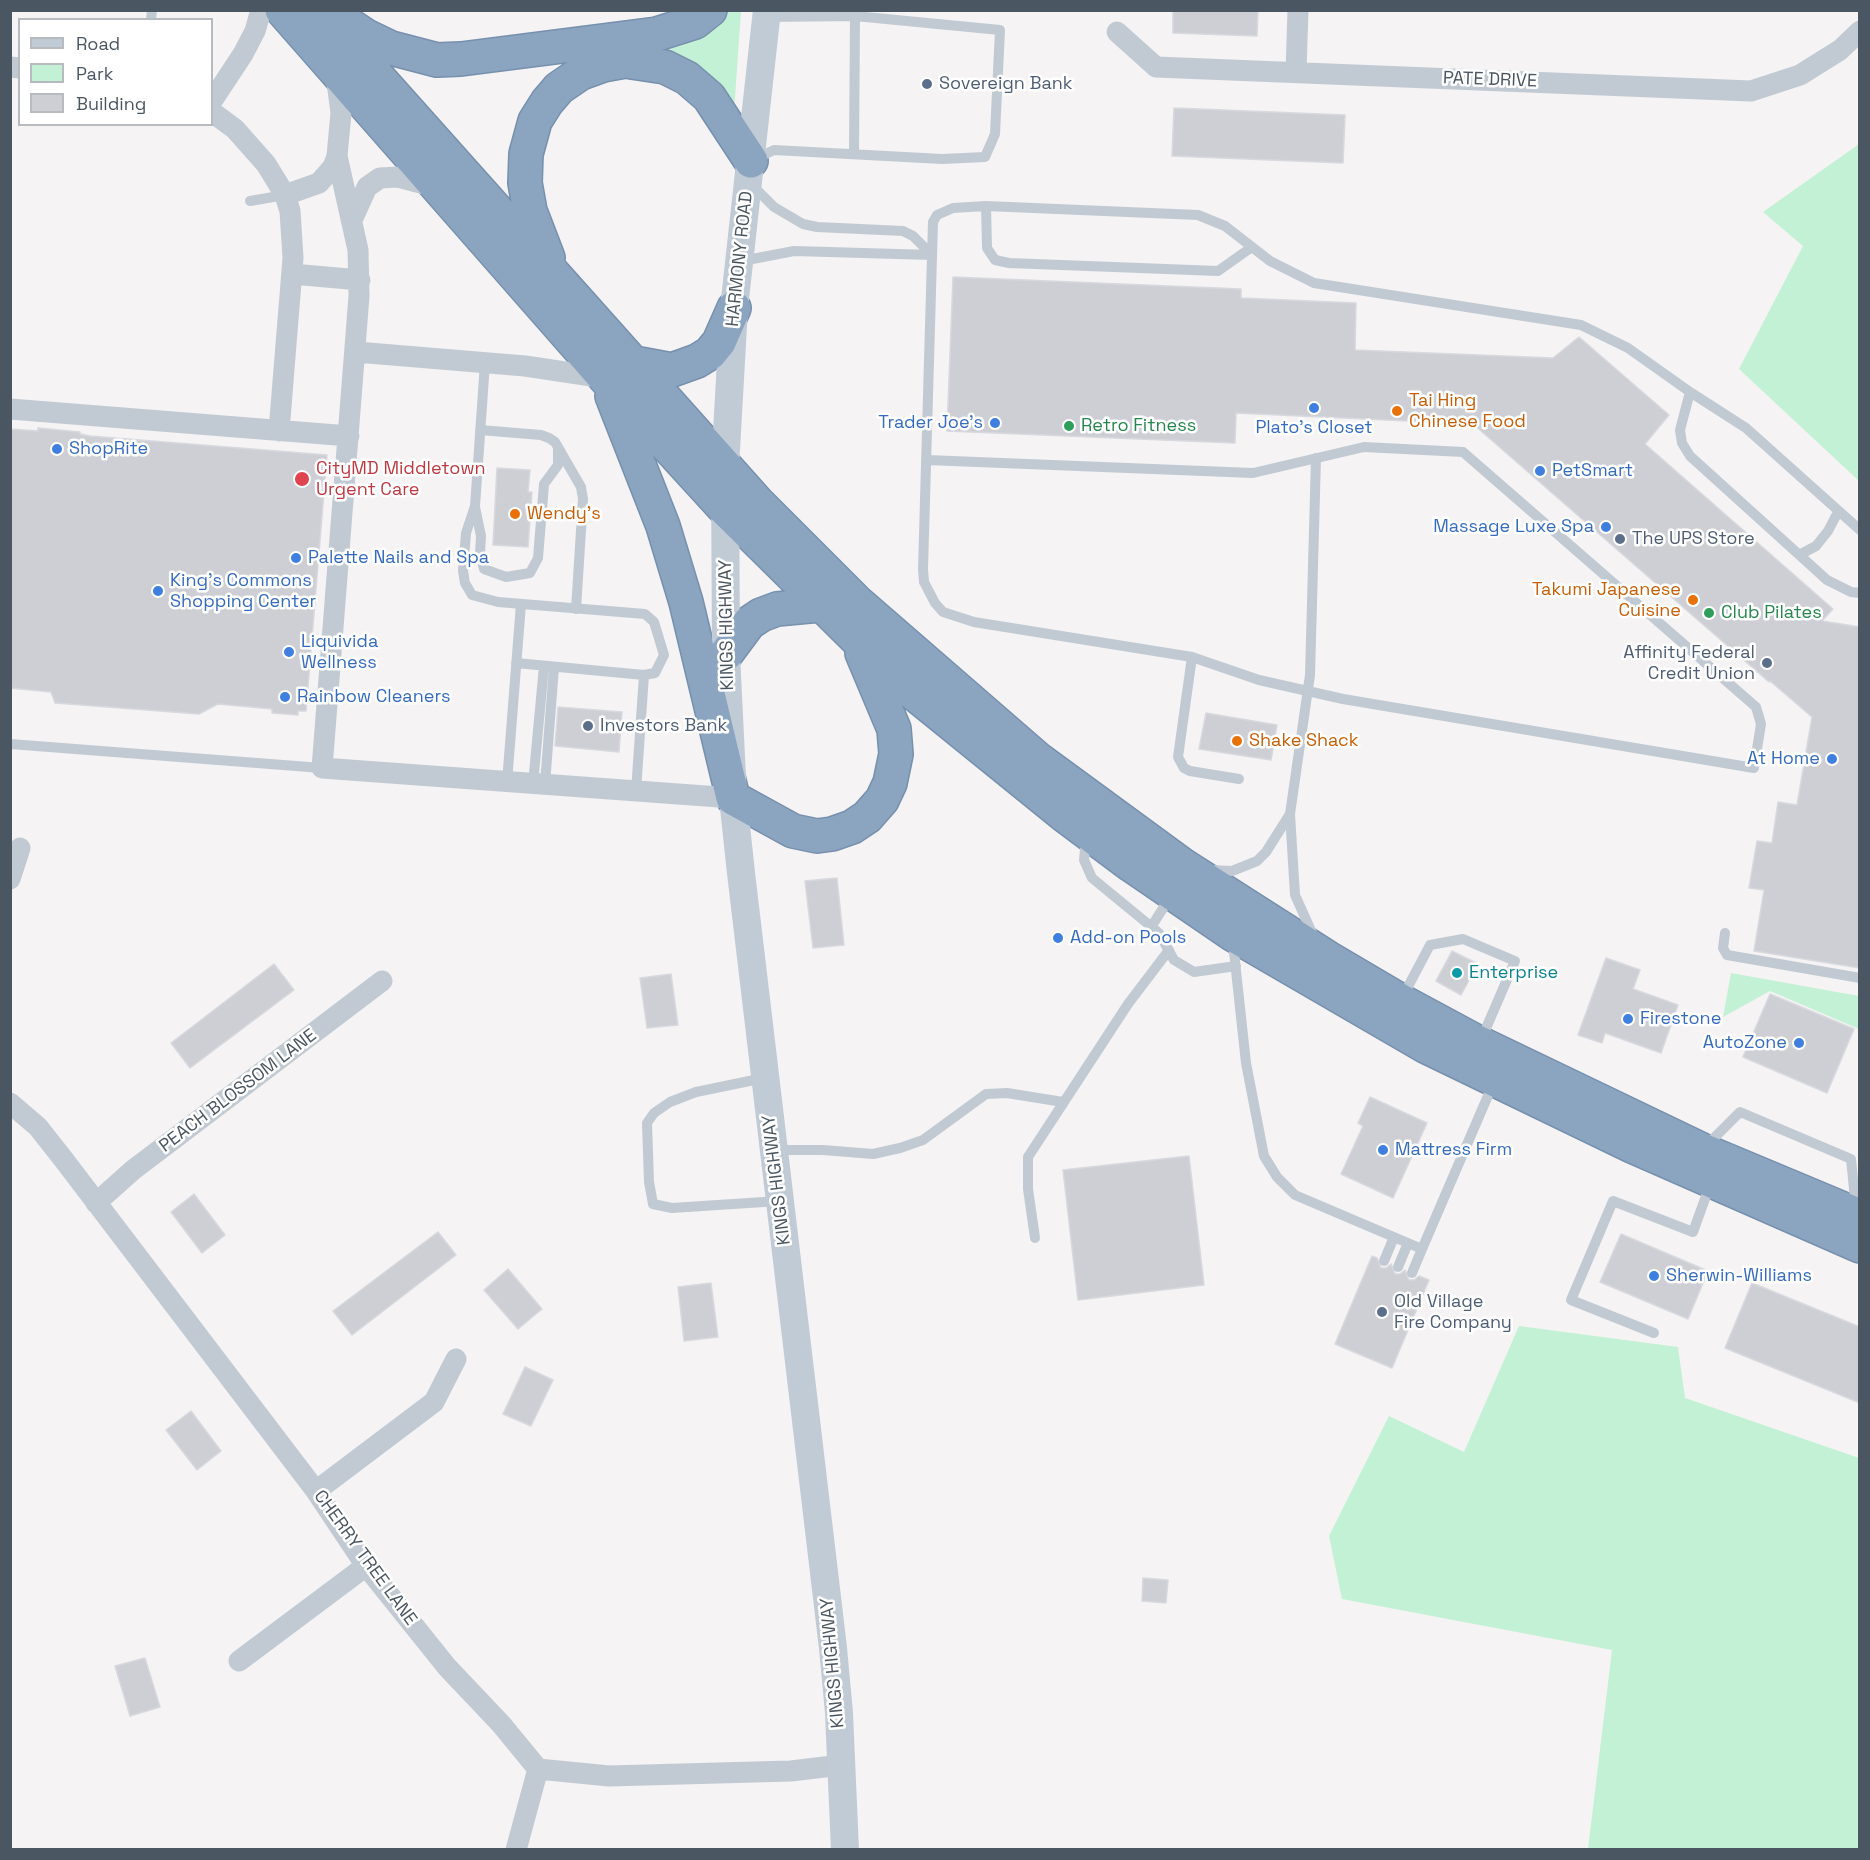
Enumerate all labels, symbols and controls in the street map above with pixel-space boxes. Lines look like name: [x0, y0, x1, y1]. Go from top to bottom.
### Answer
legend: [18, 18, 213, 126]
text: Road: [76, 32, 120, 55]
text: Park: [76, 62, 113, 85]
street label: PATE DRIVE: [1443, 68, 1537, 92]
place label: Sovereign Bank: [939, 73, 1072, 95]
marker: Sovereign Bank: [920, 77, 934, 91]
text: Building: [76, 92, 146, 115]
street label: HARMONY ROAD: [722, 190, 758, 328]
place label: Tai Hing Chinese Food: [1409, 390, 1526, 432]
marker: Plato's Closet: [1307, 401, 1321, 415]
marker: Tai Hing Chinese Food: [1390, 404, 1404, 418]
place label: Trader Joe's: [878, 412, 983, 434]
place label: Retro Fitness: [1081, 415, 1196, 437]
marker: Trader Joe's: [988, 416, 1002, 430]
place label: Plato's Closet: [1255, 417, 1373, 439]
marker: Retro Fitness: [1062, 419, 1076, 433]
place label: ShopRite: [69, 438, 148, 460]
marker: ShopRite: [50, 442, 64, 456]
place label: CityMD Middletown Urgent Care: [316, 458, 486, 500]
place label: PetSmart: [1552, 460, 1633, 482]
marker: PetSmart: [1533, 464, 1547, 478]
marker: CityMD Middletown Urgent Care: [293, 470, 311, 488]
place label: Wendy's: [527, 503, 601, 525]
marker: Wendy's: [508, 507, 522, 521]
place label: Massage Luxe Spa: [1433, 516, 1594, 538]
marker: Massage Luxe Spa: [1599, 520, 1613, 534]
place label: The UPS Store: [1632, 528, 1755, 550]
marker: The UPS Store: [1613, 532, 1627, 546]
place label: Palette Nails and Spa: [308, 547, 489, 569]
marker: Palette Nails and Spa: [289, 551, 303, 565]
street label: KINGS HIGHWAY: [715, 559, 739, 691]
place label: King's Commons Shopping Center: [170, 570, 316, 612]
place label: Takumi Japanese Cuisine: [1532, 579, 1681, 622]
marker: King's Commons Shopping Center: [151, 584, 165, 598]
marker: Takumi Japanese Cuisine: [1686, 593, 1700, 607]
place label: Club Pilates: [1721, 602, 1822, 624]
marker: Club Pilates: [1702, 606, 1716, 620]
place label: Liquivida Wellness: [301, 631, 378, 674]
place label: Affinity Federal Credit Union: [1623, 642, 1755, 684]
marker: Liquivida Wellness: [282, 645, 296, 659]
marker: Affinity Federal Credit Union: [1760, 656, 1774, 670]
place label: Rainbow Cleaners: [297, 686, 450, 708]
marker: Rainbow Cleaners: [278, 690, 292, 704]
place label: Investors Bank: [600, 715, 727, 737]
marker: Investors Bank: [581, 719, 595, 733]
place label: Shake Shack: [1249, 730, 1359, 752]
marker: Shake Shack: [1230, 734, 1244, 748]
place label: At Home: [1747, 748, 1820, 770]
marker: At Home: [1825, 752, 1839, 766]
place label: Add-on Pools: [1070, 927, 1186, 949]
marker: Add-on Pools: [1051, 931, 1065, 945]
place label: Enterprise: [1469, 962, 1558, 984]
marker: Enterprise: [1450, 966, 1464, 980]
place label: Firestone: [1640, 1008, 1721, 1030]
marker: Firestone: [1621, 1012, 1635, 1026]
street label: PEACH BLOSSOM LANE: [155, 1025, 321, 1157]
place label: AutoZone: [1703, 1032, 1787, 1054]
marker: AutoZone: [1792, 1036, 1806, 1050]
street label: KINGS HIGHWAY: [758, 1114, 796, 1246]
place label: Mattress Firm: [1395, 1139, 1512, 1161]
marker: Mattress Firm: [1376, 1143, 1390, 1157]
place label: Sherwin-Williams: [1666, 1265, 1812, 1287]
marker: Sherwin-Williams: [1647, 1269, 1661, 1283]
place label: Old Village Fire Company: [1394, 1291, 1512, 1334]
marker: Old Village Fire Company: [1375, 1305, 1389, 1319]
street label: CHERRY TREE LANE: [309, 1486, 421, 1630]
street label: KINGS HIGHWAY: [817, 1597, 849, 1729]

